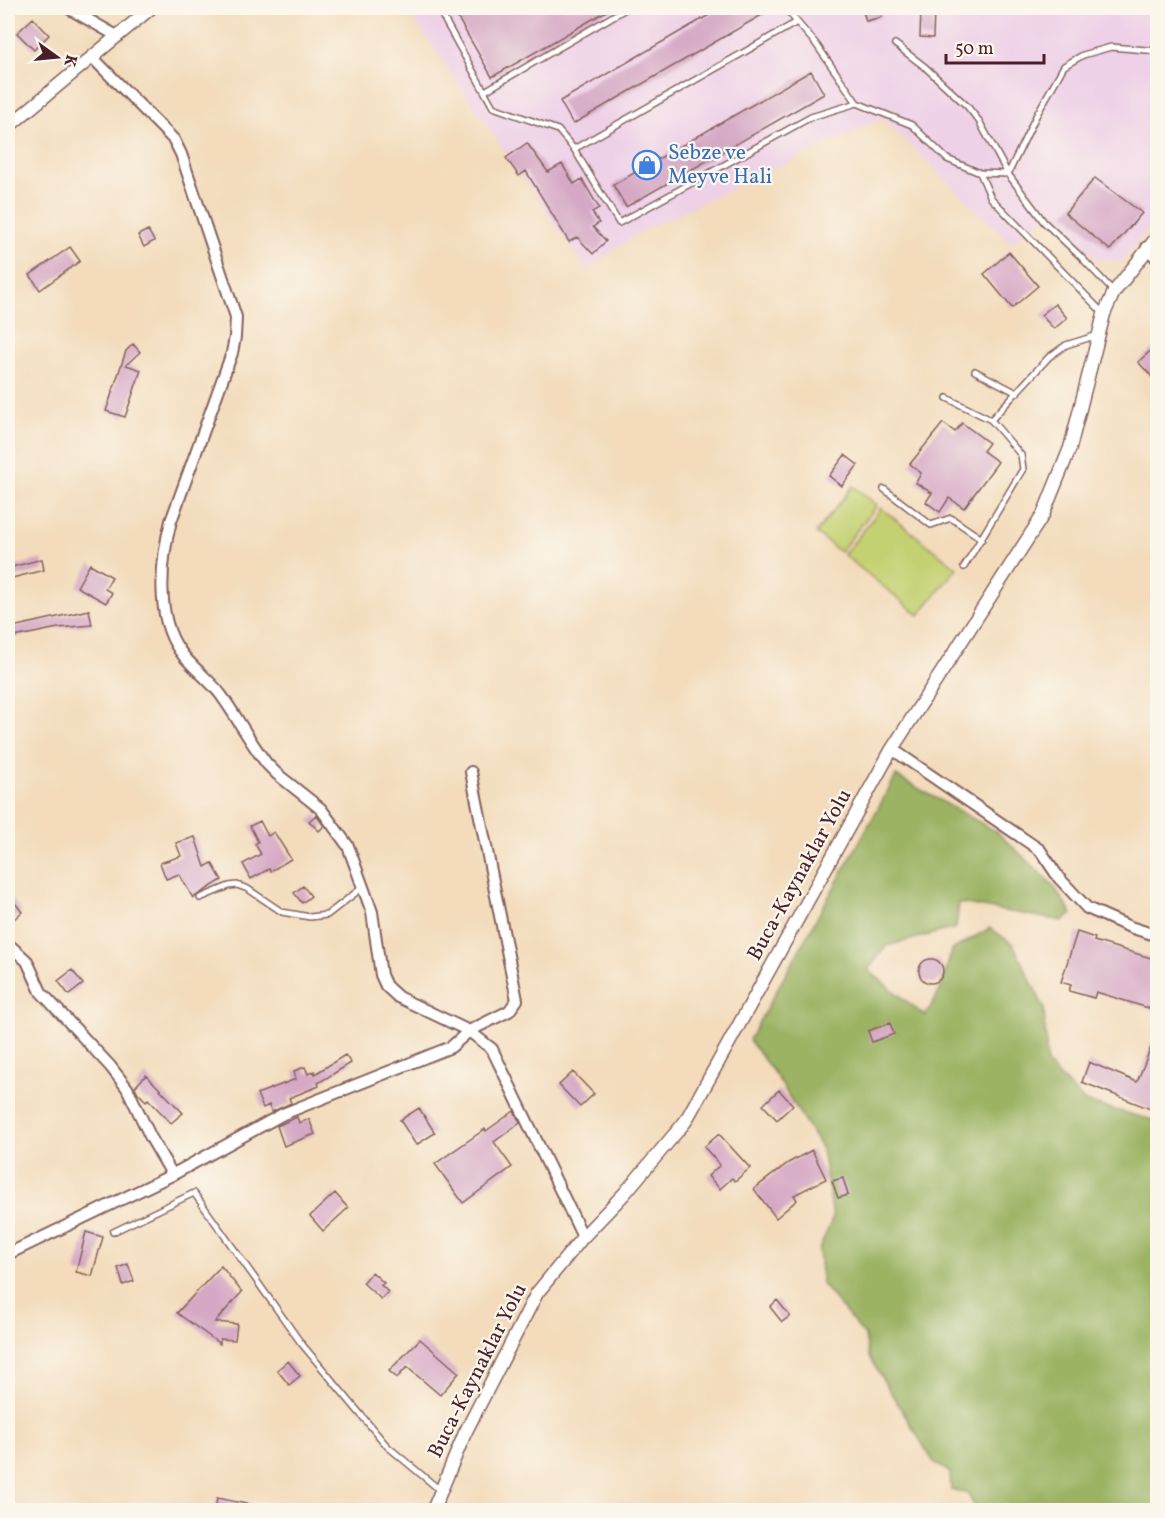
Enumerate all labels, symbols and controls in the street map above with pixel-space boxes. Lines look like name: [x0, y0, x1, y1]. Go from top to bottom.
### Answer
north arrow: [27, 27, 87, 87]
scale bar: [946, 27, 1044, 65]
text: 50 m: [955, 37, 994, 62]
text: K: [57, 52, 82, 69]
place label: Sebze ve Meyve Hali: [668, 139, 772, 192]
shop icon: Sebze ve Meyve Hali: [631, 149, 663, 181]
street label: Buca-Kaynaklar Yolu: [741, 784, 859, 966]
street label: Buca-Kaynaklar Yolu: [421, 1279, 535, 1463]

